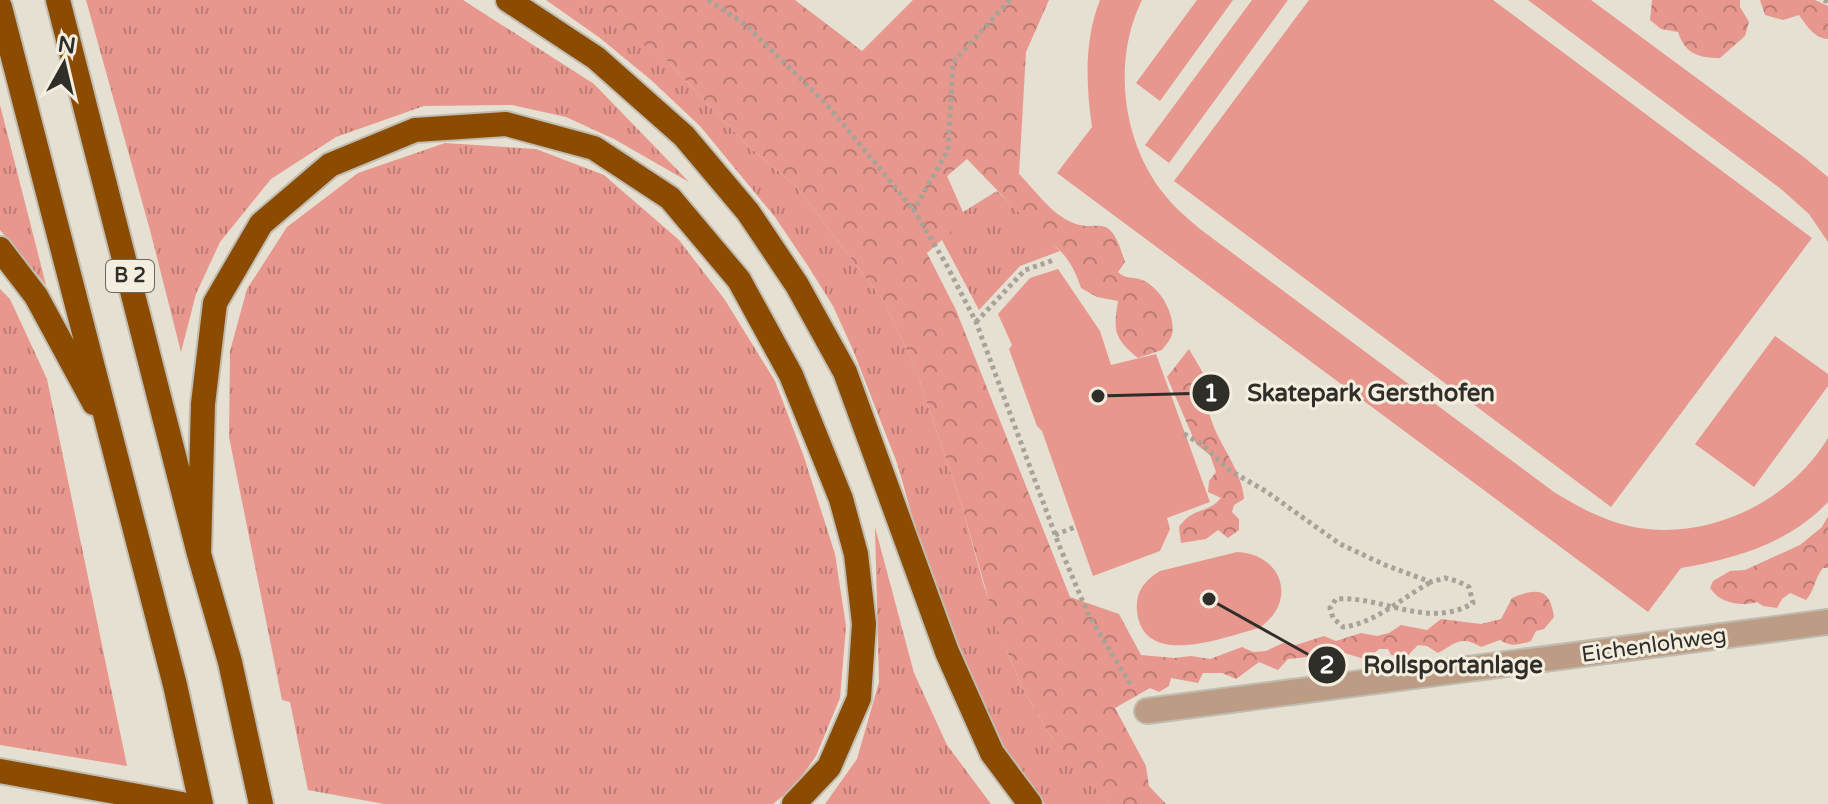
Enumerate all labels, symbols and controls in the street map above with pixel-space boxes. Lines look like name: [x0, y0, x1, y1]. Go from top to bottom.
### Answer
north arrow: [24, 24, 104, 104]
text: N: [56, 31, 77, 59]
road number: B 2: [106, 260, 154, 292]
callout: Skatepark Gersthofen: [1191, 369, 1511, 417]
text: 1: [1203, 379, 1219, 408]
text: Skatepark Gersthofen: [1247, 379, 1495, 408]
street label: Eichenlohweg: [1580, 622, 1728, 668]
callout: Rollsportanlage: [1307, 641, 1559, 689]
text: 2: [1319, 651, 1335, 680]
text: Rollsportanlage: [1363, 651, 1543, 680]

